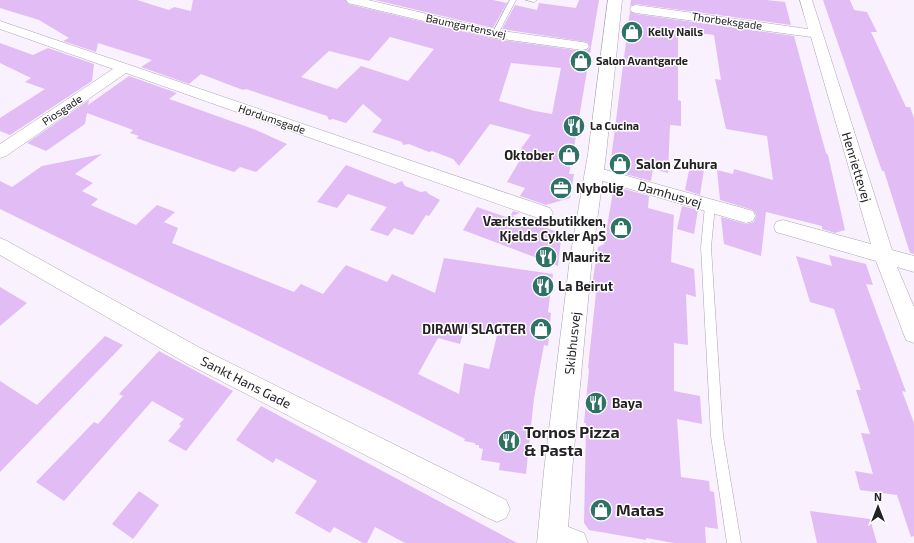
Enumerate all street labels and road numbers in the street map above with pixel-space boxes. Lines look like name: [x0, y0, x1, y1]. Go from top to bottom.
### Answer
street label: Thorbeksgade: [691, 9, 763, 32]
street label: Baumgartensvej: [425, 11, 507, 41]
street label: Piosgade: [39, 91, 84, 128]
street label: Hørdumsgade: [237, 101, 307, 136]
street label: Henriettevej: [839, 130, 875, 204]
street label: Damhusvej: [636, 177, 704, 211]
street label: Skibhusvej: [561, 311, 583, 375]
street label: Sankt Hans Gade: [198, 352, 294, 412]

